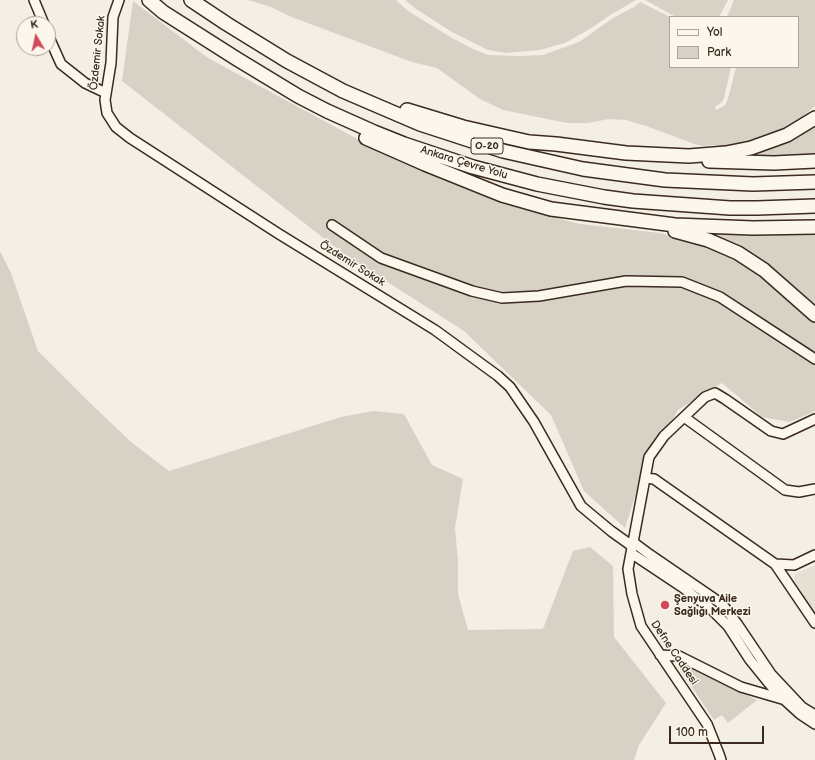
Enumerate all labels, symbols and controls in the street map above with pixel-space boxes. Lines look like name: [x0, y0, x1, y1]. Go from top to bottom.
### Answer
street label: Özdemir Sokak: [88, 15, 108, 91]
north arrow: [16, 16, 56, 56]
legend: [669, 16, 799, 68]
text: K: [29, 18, 39, 32]
text: Yol: [707, 25, 722, 40]
text: Park: [707, 45, 731, 60]
road number: O-20: [471, 138, 503, 154]
street label: Ankara Çevre Yolu: [419, 143, 509, 183]
street label: Özdemir Sokak: [317, 239, 387, 289]
place label: Şenyuva Aile Sağlığı Merkezi: [674, 592, 751, 618]
marker: Şenyuva Aile Sağlığı Merkezi: [659, 599, 671, 611]
street label: Defne Caddesi: [648, 618, 700, 688]
scale bar: [671, 718, 766, 744]
text: 100 m: [676, 725, 708, 740]

